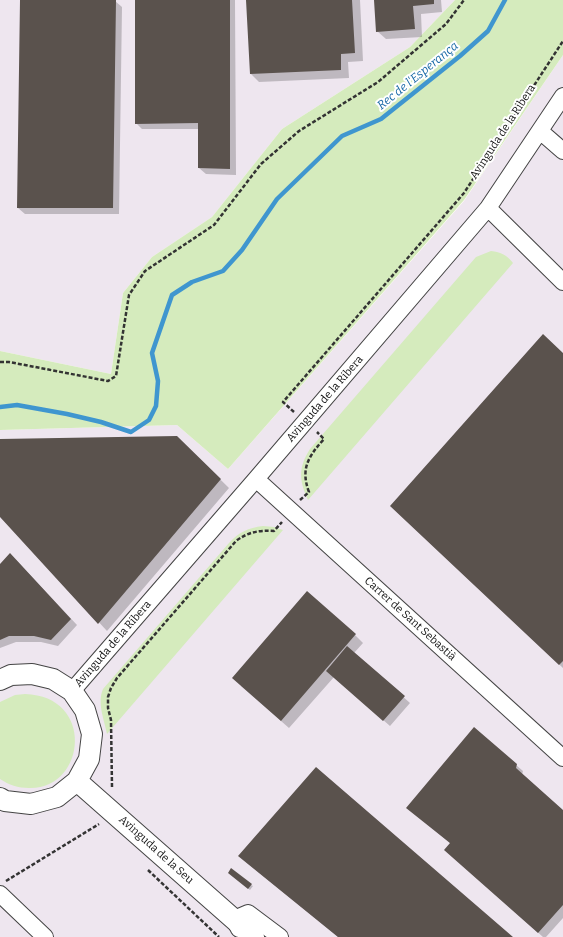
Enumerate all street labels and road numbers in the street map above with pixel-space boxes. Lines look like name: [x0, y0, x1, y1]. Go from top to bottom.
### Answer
street label: Avinguda de la Ribera: [467, 82, 539, 182]
street label: Avinguda de la Ribera: [284, 353, 366, 445]
street label: Carrer de Sant Sebastià: [361, 574, 459, 664]
street label: Avinguda de la Ribera: [72, 598, 154, 690]
street label: Avinguda de la Seu: [116, 813, 196, 887]

